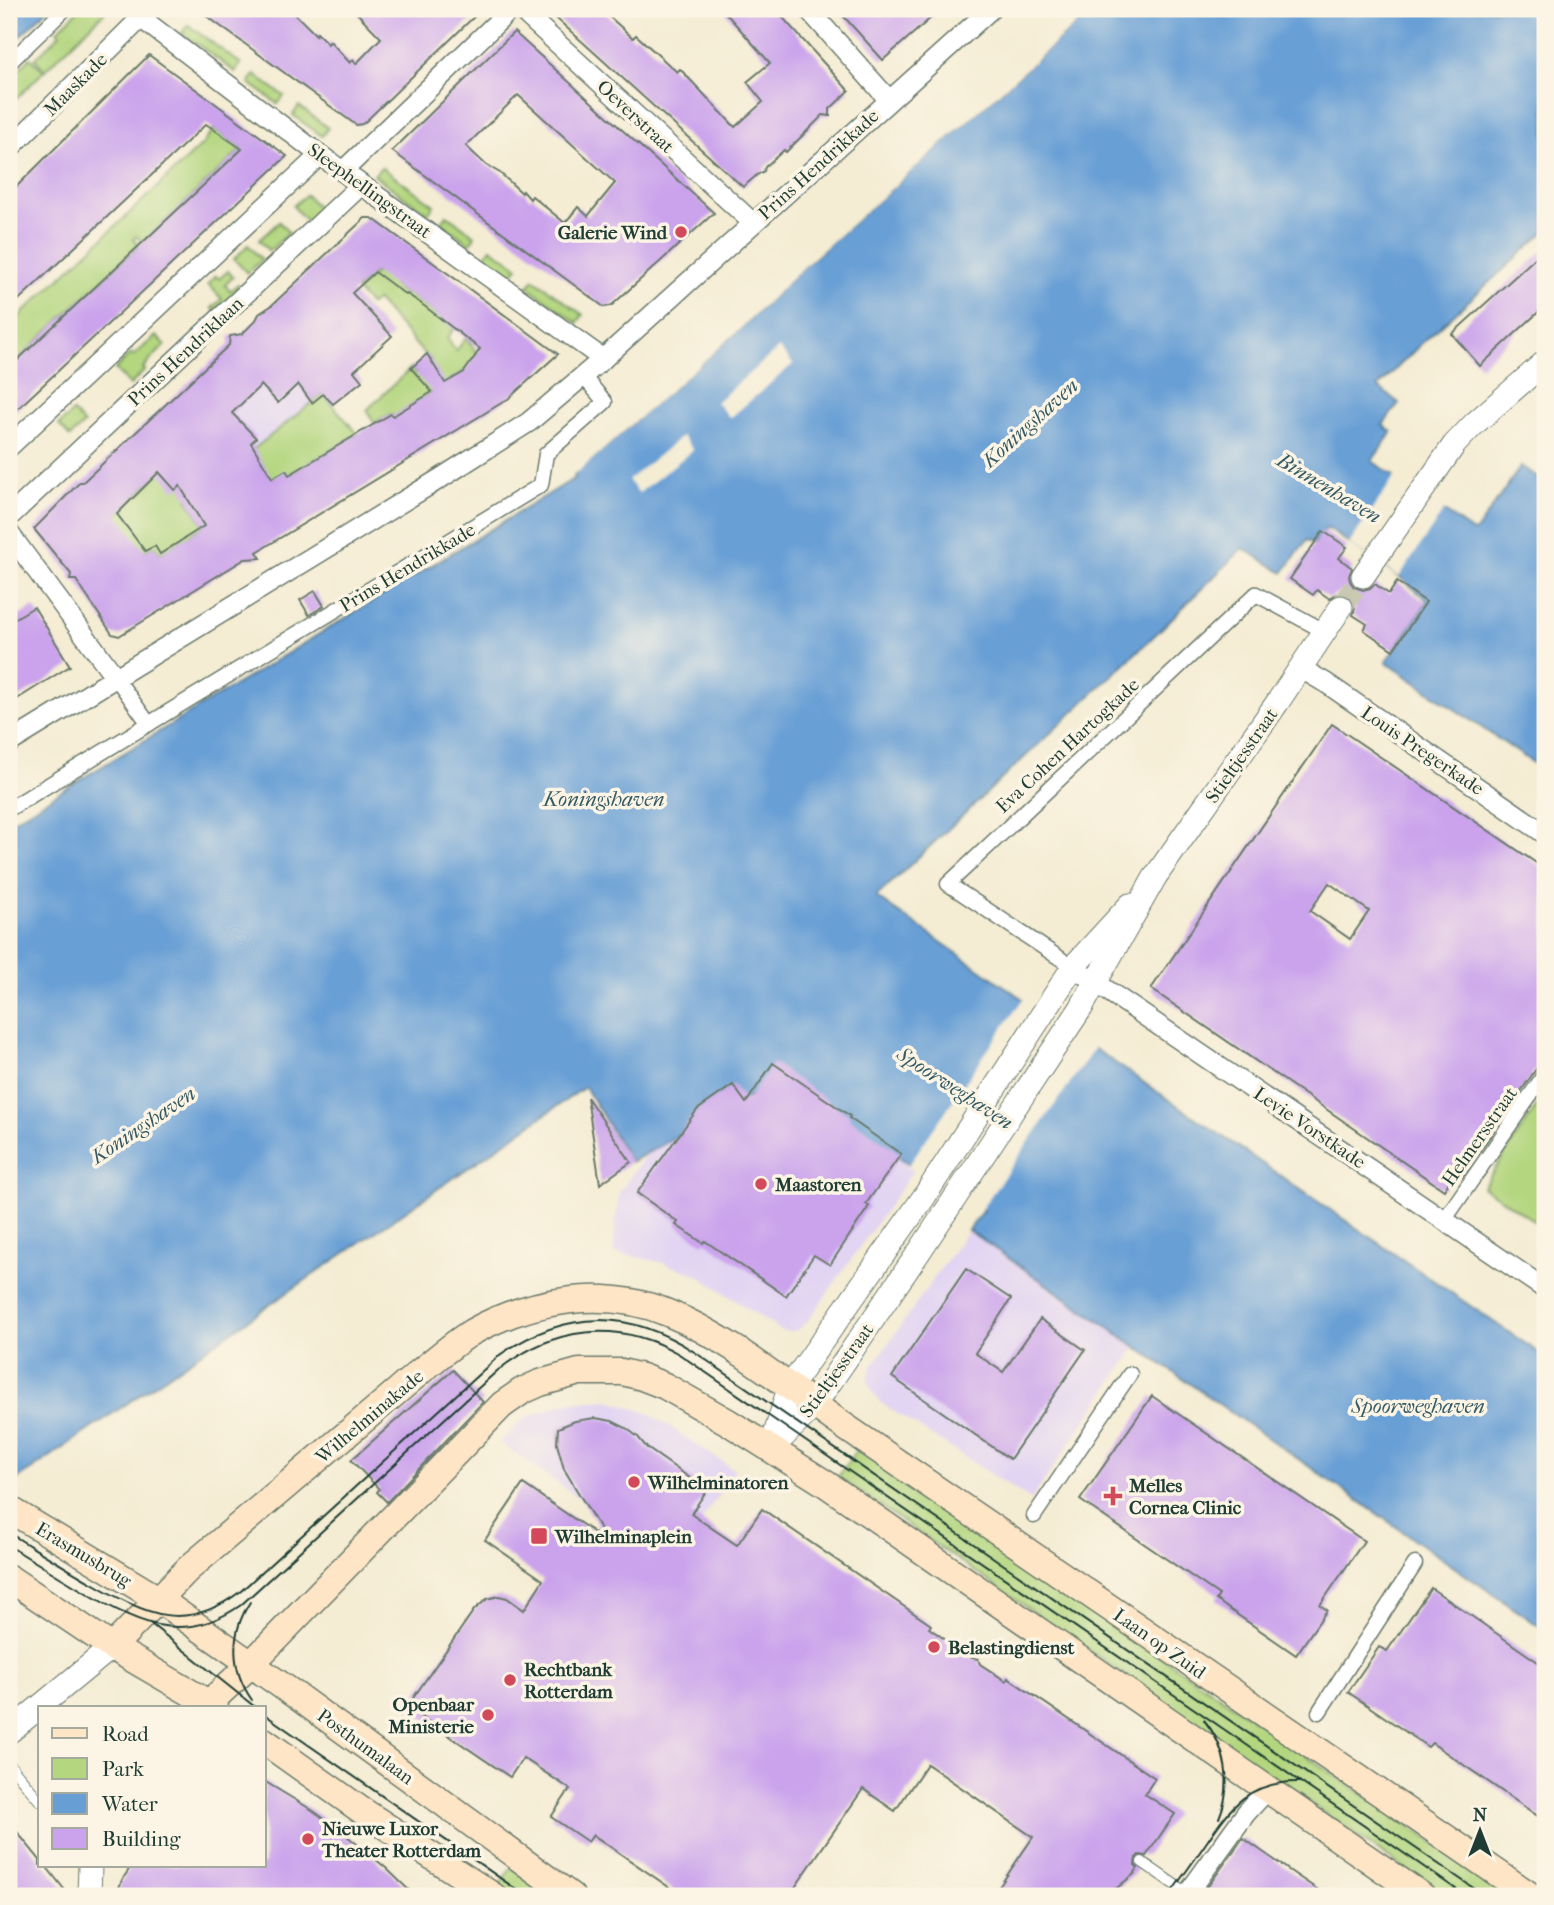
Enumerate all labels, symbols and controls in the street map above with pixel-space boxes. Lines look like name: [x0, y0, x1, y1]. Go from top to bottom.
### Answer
street label: Maaskade: [40, 49, 112, 121]
street label: Oeverstraat: [592, 76, 678, 158]
street label: Prins Hendrikkade: [754, 105, 883, 225]
street label: Sleephellingstraat: [303, 139, 436, 243]
place label: Galerie Wind: [558, 222, 668, 244]
marker: Galerie Wind: [673, 224, 689, 240]
street label: Prins Hendriklaan: [123, 292, 248, 411]
water label: Koningshaven: [976, 373, 1083, 474]
water label: Binnenhaven: [1272, 447, 1386, 529]
street label: Prins Hendrikkade: [336, 519, 479, 617]
street label: Eva Cohen Hartogkade: [992, 674, 1144, 818]
street label: Louis Pregerkade: [1357, 702, 1488, 800]
street label: Stieltjesstraat: [1201, 704, 1283, 807]
water label: Koningshaven: [542, 787, 665, 811]
water label: Spoorweghaven: [892, 1041, 1018, 1135]
water label: Koningshaven: [85, 1081, 200, 1170]
street label: Levie Vorstkade: [1249, 1082, 1370, 1173]
street label: Helmersstraat: [1438, 1083, 1522, 1190]
place label: Maastoren: [774, 1174, 863, 1196]
marker: Maastoren: [753, 1176, 769, 1192]
street label: Stieltjesstraat: [795, 1319, 878, 1422]
street label: Wilhelminakade: [310, 1365, 428, 1469]
water label: Spoorweghaven: [1350, 1394, 1485, 1418]
place label: Wilhelminatoren: [647, 1472, 789, 1494]
marker: Wilhelminatoren: [626, 1474, 642, 1490]
place label: Melles Cornea Clinic: [1128, 1475, 1242, 1519]
marker: Melles Cornea Clinic: [1103, 1486, 1123, 1506]
street label: Erasmusbrug: [32, 1518, 136, 1592]
marker: Wilhelminaplein: [529, 1526, 549, 1546]
place label: Wilhelminaplein: [554, 1526, 693, 1548]
street label: Laan op Zuid: [1109, 1604, 1210, 1684]
place label: Belastingdienst: [948, 1637, 1074, 1659]
marker: Belastingdienst: [926, 1639, 942, 1655]
place label: Rechtbank Rotterdam: [524, 1659, 613, 1703]
marker: Rechtbank Rotterdam: [502, 1672, 518, 1688]
place label: Openbaar Ministerie: [387, 1694, 475, 1738]
street label: Posthumalaan: [313, 1704, 418, 1789]
legend: [38, 1706, 266, 1867]
marker: Openbaar Ministerie: [480, 1707, 496, 1723]
text: Road: [102, 1722, 149, 1746]
text: Park: [102, 1757, 144, 1781]
text: Water: [101, 1792, 158, 1816]
north arrow: [1446, 1797, 1516, 1867]
text: N: [1473, 1804, 1488, 1826]
place label: Nieuwe Luxor Theater Rotterdam: [321, 1818, 481, 1862]
text: Building: [102, 1827, 181, 1851]
marker: Nieuwe Luxor Theater Rotterdam: [300, 1831, 316, 1847]

